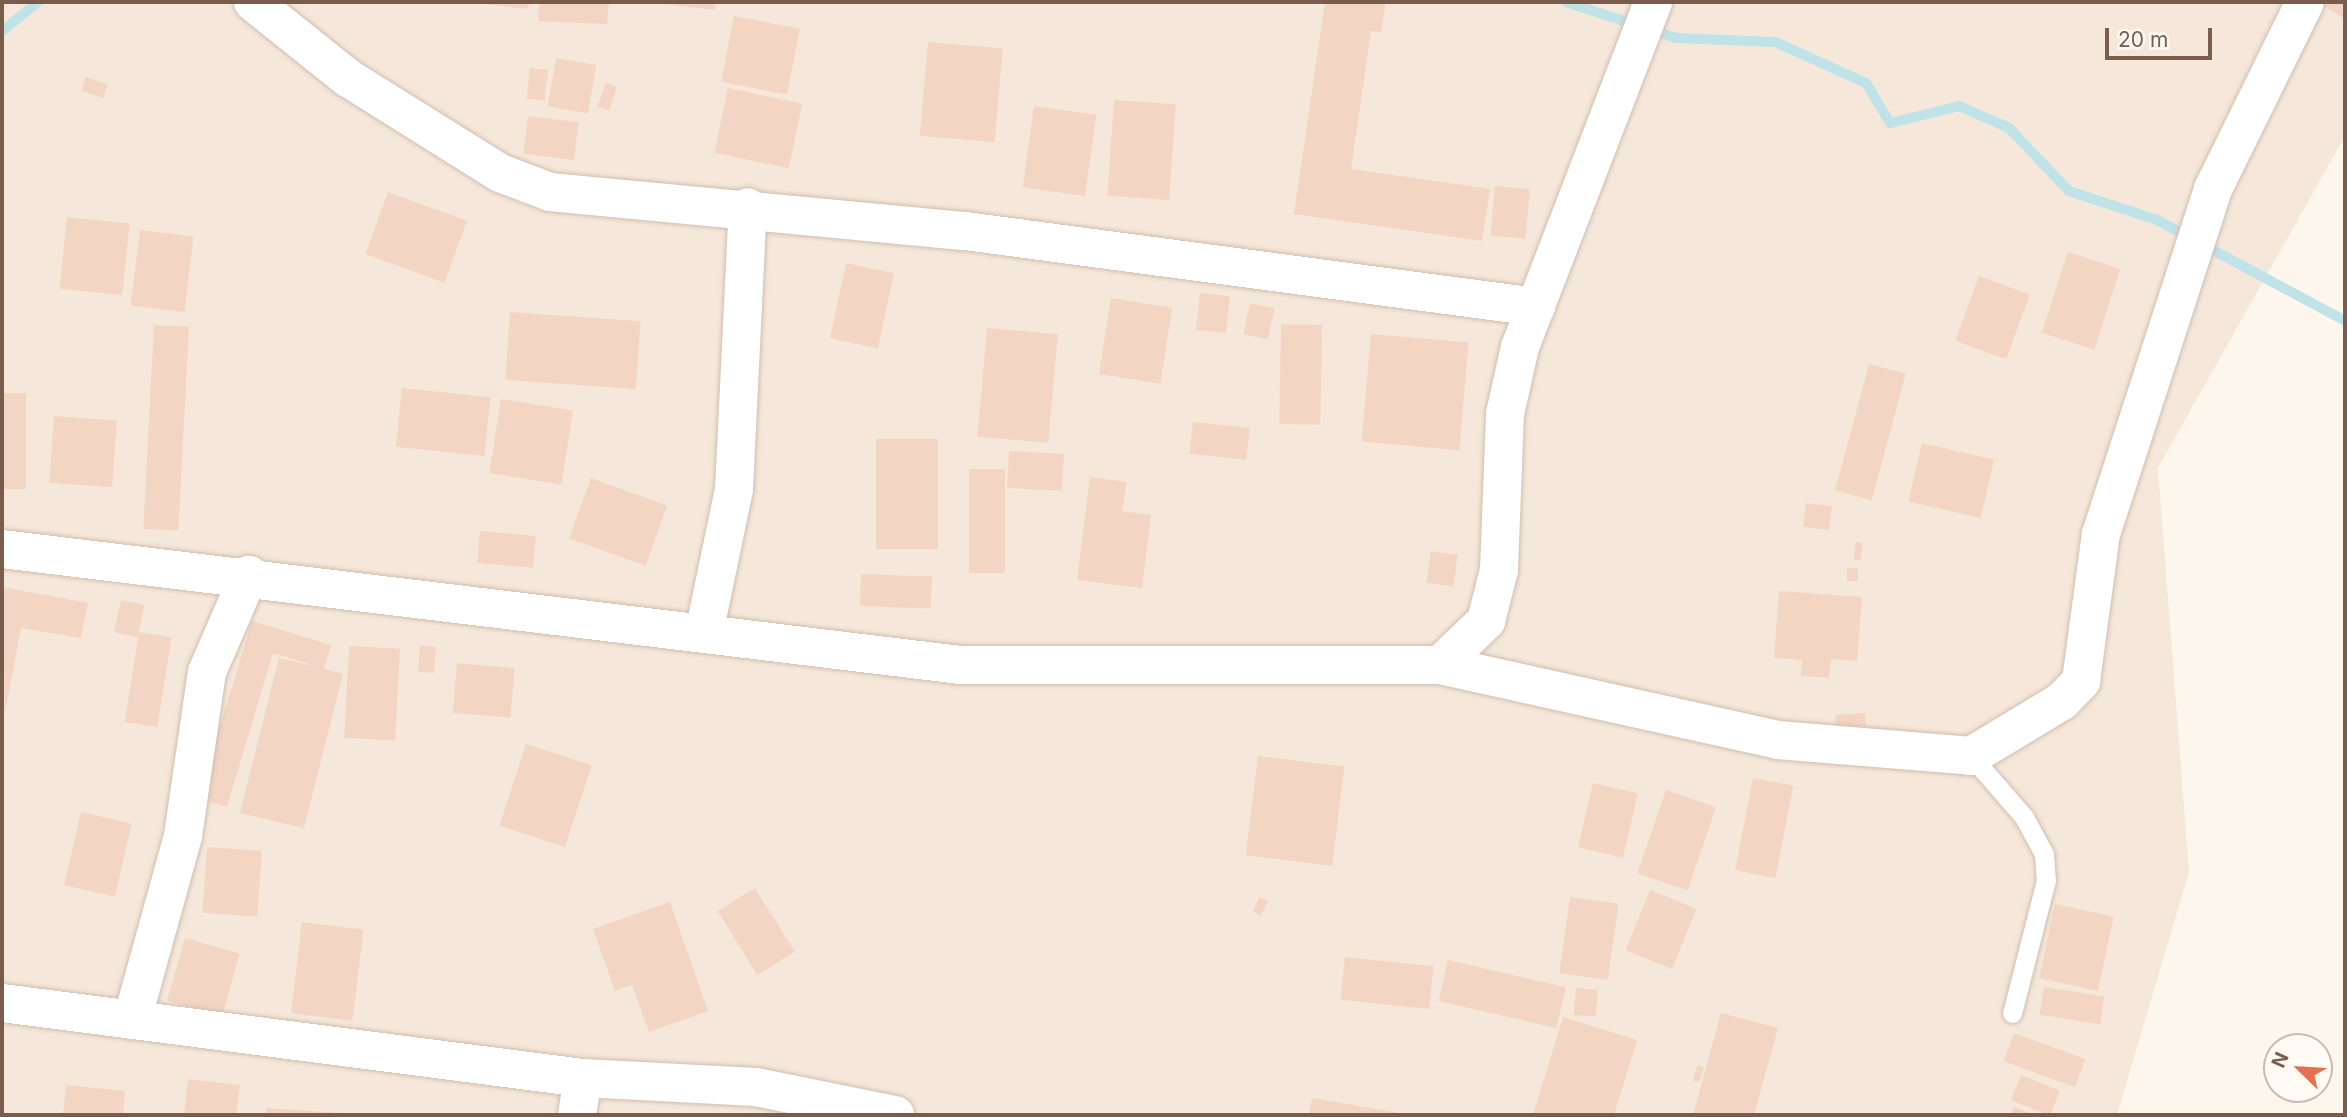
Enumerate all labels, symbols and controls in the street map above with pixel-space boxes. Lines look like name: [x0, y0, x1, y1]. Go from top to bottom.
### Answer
scale bar: [2109, 14, 2216, 58]
text: 20 m: [2118, 27, 2168, 52]
north arrow: [2263, 1033, 2333, 1103]
text: N: [2267, 1049, 2294, 1071]

